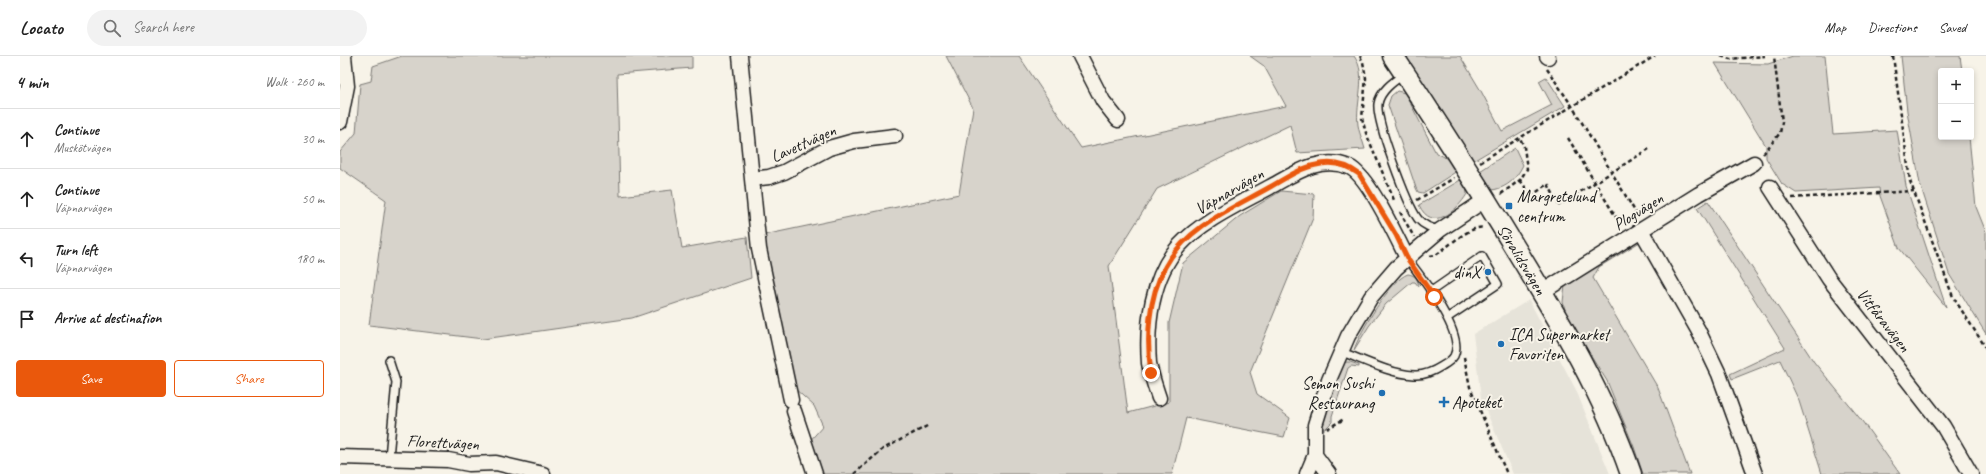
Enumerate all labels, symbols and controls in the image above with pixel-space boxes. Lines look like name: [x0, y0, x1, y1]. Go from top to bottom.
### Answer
search box: [87, 10, 367, 46]
text: Locato: [20, 16, 63, 40]
icon: search: [101, 17, 123, 39]
text: Search here: [133, 18, 194, 37]
text: Map: [1825, 19, 1846, 36]
text: Directions: [1868, 19, 1917, 36]
text: Saved: [1939, 19, 1966, 36]
map controls: [1938, 68, 1974, 140]
button: +: [1938, 68, 1974, 104]
text: 4 min: [16, 72, 49, 93]
text: Walk · 260 m: [265, 74, 324, 90]
button: −: [1938, 104, 1974, 140]
street label: Lavettvägen: [767, 120, 839, 167]
text: Continue: [54, 121, 99, 140]
icon: ahead: [16, 128, 38, 150]
text: 30 m: [302, 131, 324, 147]
text: Muskötvägen: [54, 140, 111, 156]
street label: Väpnarvägen: [1191, 163, 1268, 219]
text: Continue: [54, 181, 99, 200]
place label: Margretelund centrum: [1517, 186, 1597, 227]
icon: ahead: [16, 188, 38, 210]
street label: Plogvägen: [1609, 188, 1668, 235]
text: 50 m: [302, 191, 324, 207]
text: Väpnarvägen: [54, 200, 112, 216]
marker: Margretelund centrum: [1504, 201, 1514, 211]
street label: Söralidsvägen: [1492, 221, 1551, 299]
text: Turn left: [54, 241, 97, 260]
icon: left: [16, 248, 38, 270]
text: 180 m: [296, 251, 324, 267]
text: Väpnarvägen: [54, 260, 112, 276]
place label: dinX: [1454, 262, 1483, 283]
marker: dinX: [1483, 267, 1493, 277]
street label: Vitfåravägen: [1852, 284, 1915, 357]
route start: [1425, 288, 1443, 306]
icon: arrive: [16, 308, 38, 330]
text: Arrive at destination: [54, 309, 161, 328]
place label: ICA Supermarket Favoriten: [1509, 324, 1611, 365]
marker: ICA Supermarket Favoriten: [1496, 339, 1506, 349]
button: Save: [16, 360, 166, 397]
button: Share: [174, 360, 324, 397]
route end: [1142, 364, 1160, 382]
place label: Semon Sushi Restaurang: [1302, 373, 1376, 414]
marker: Semon Sushi Restaurang: [1377, 388, 1387, 398]
place label: Apoteket: [1452, 392, 1504, 413]
marker: Apoteket: [1439, 397, 1449, 407]
street label: Florettvägen: [406, 430, 480, 455]

